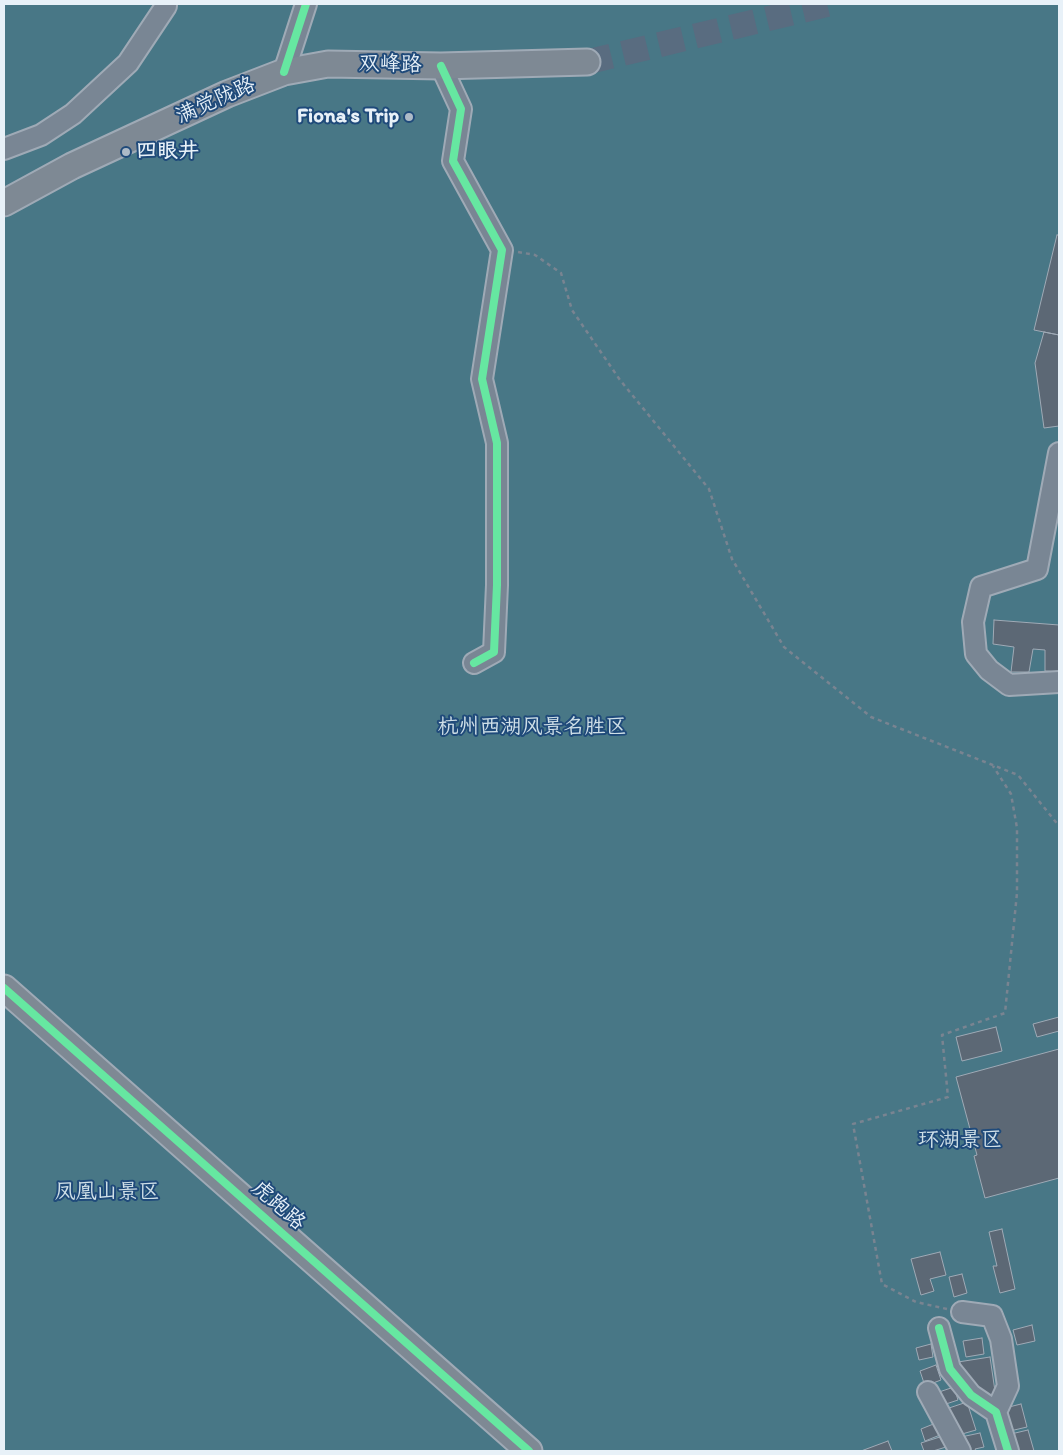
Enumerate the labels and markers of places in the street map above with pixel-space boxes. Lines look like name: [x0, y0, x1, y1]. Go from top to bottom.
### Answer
place label: Fiona's Trip: [297, 104, 399, 130]
marker: Fiona's Trip: [403, 111, 415, 123]
place label: 四眼井: [136, 139, 199, 165]
marker: 四眼井: [120, 146, 132, 158]

